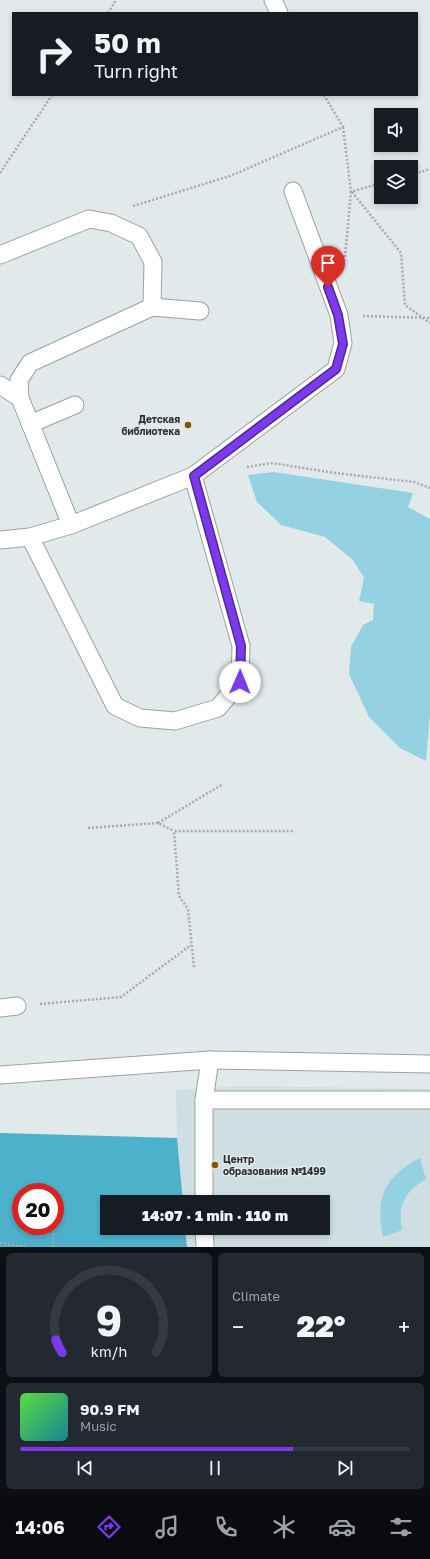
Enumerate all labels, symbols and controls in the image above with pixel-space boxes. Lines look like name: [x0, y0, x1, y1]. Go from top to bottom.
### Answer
text: 50 m: [94, 26, 161, 59]
icon: right: [28, 28, 80, 80]
text: Turn right: [94, 60, 178, 82]
map controls: [374, 108, 418, 204]
button: sound: [374, 108, 418, 152]
button: layers: [374, 160, 418, 204]
pin: [311, 246, 345, 287]
icon: arrive: [317, 252, 339, 274]
place label: Детская библиотека: [121, 413, 180, 437]
marker: Детская библиотека: [183, 420, 193, 430]
position arrow: [219, 661, 261, 703]
place label: Центр образования №1499: [223, 1153, 326, 1177]
marker: Центр образования №1499: [210, 1160, 220, 1170]
speed limit sign: 20: [12, 1183, 64, 1235]
text: 14:07 · 1 min · 110 m: [142, 1206, 288, 1224]
text: Climate: [232, 1288, 280, 1304]
text: 9: [96, 1295, 122, 1345]
text: 22°: [297, 1308, 345, 1344]
text: −: [232, 1313, 244, 1340]
text: +: [398, 1313, 410, 1340]
text: km/h: [91, 1343, 127, 1360]
text: 90.9 FM: [80, 1400, 140, 1418]
text: Music: [80, 1418, 117, 1434]
icon: previous: [74, 1457, 96, 1479]
icon: pause: [204, 1457, 226, 1479]
icon: next: [334, 1457, 356, 1479]
icon: directions: [95, 1513, 123, 1541]
icon: music: [153, 1513, 181, 1541]
icon: phone: [212, 1513, 240, 1541]
icon: climate: [270, 1513, 298, 1541]
icon: car: [328, 1513, 356, 1541]
icon: filters: [387, 1513, 415, 1541]
text: 14:06: [15, 1516, 65, 1538]

